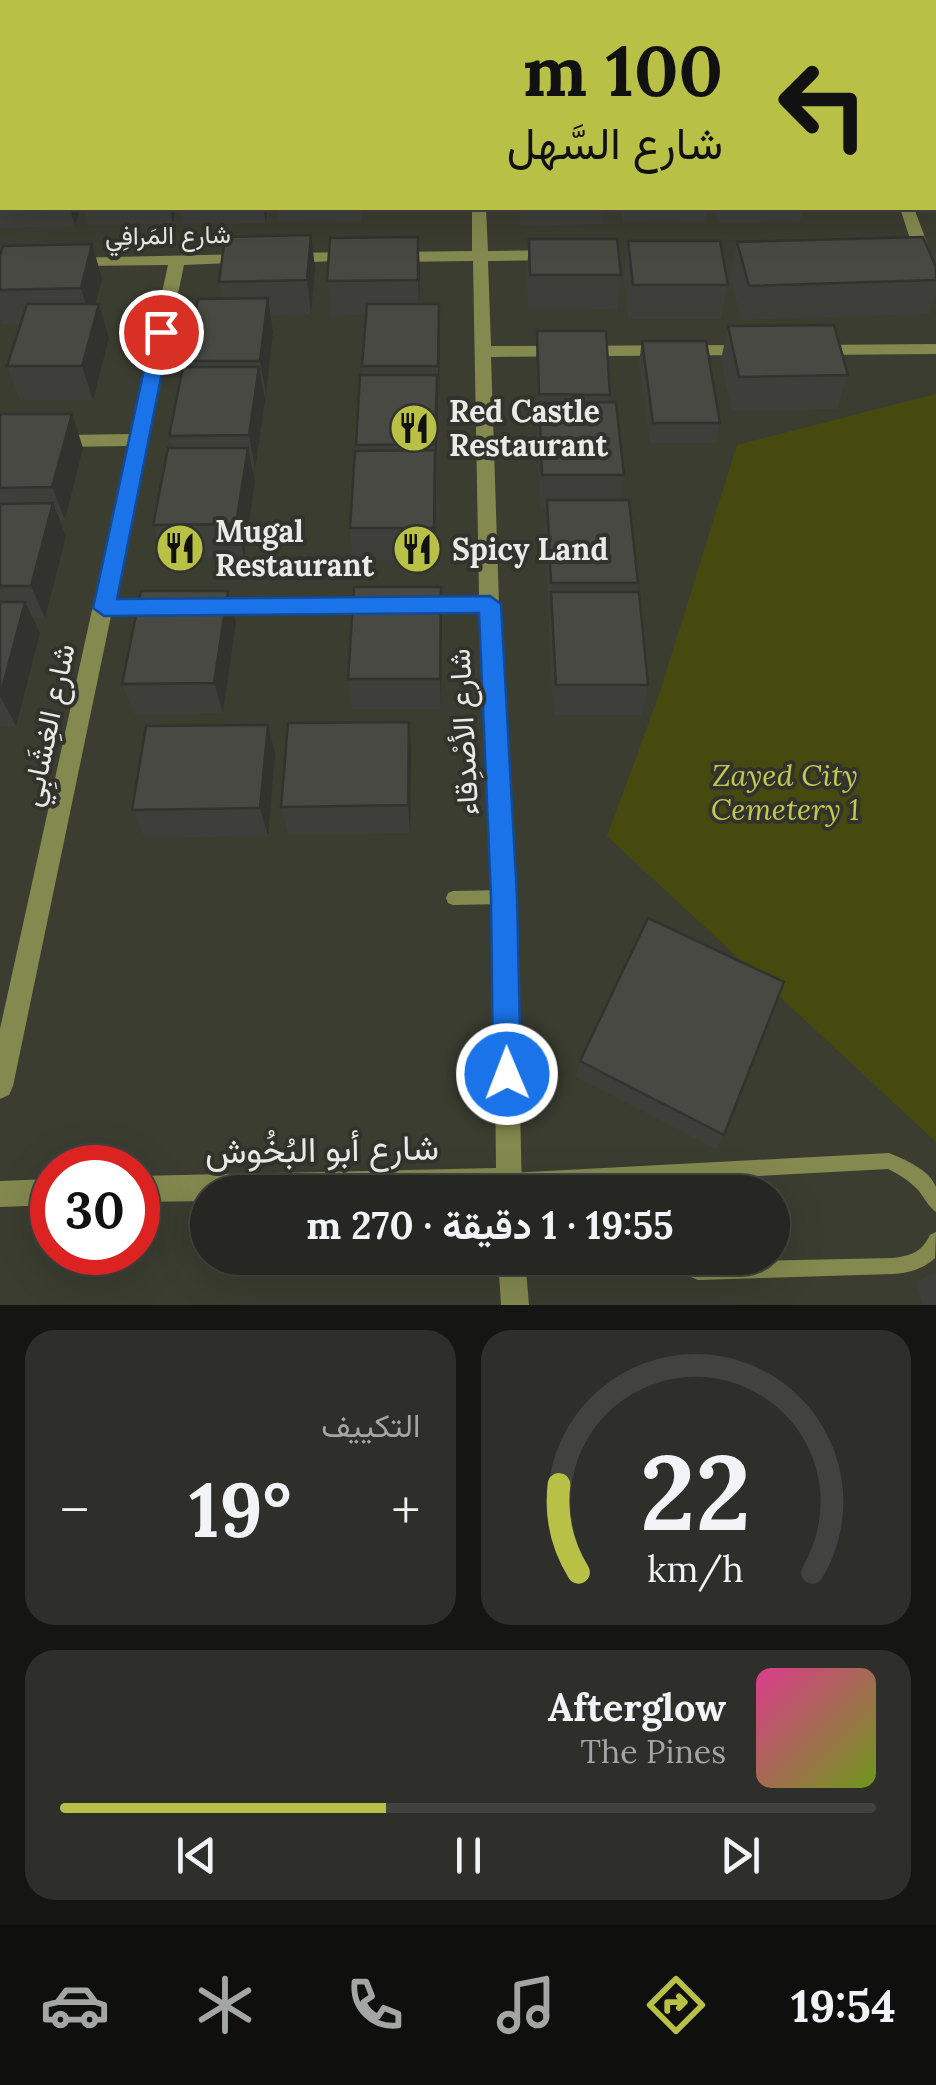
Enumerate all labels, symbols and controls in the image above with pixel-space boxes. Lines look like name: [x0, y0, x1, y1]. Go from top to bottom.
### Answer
text: 100 m: [523, 26, 723, 115]
icon: left: [758, 40, 888, 170]
text: شارع السَّهل: [507, 114, 723, 171]
street label: شارع المَرافِي: [105, 218, 231, 257]
pin: [119, 290, 204, 375]
icon: arrive: [134, 305, 189, 360]
place label: Red Castle Restaurant: [449, 392, 608, 464]
restaurant icon: Red Castle Restaurant: [388, 402, 440, 454]
place label: Mugal Restaurant: [215, 512, 374, 584]
restaurant icon: Mugal Restaurant: [154, 522, 206, 574]
restaurant icon: Spicy Land: [391, 523, 443, 575]
place label: Spicy Land: [452, 530, 608, 569]
street label: شارع الغِشَابِي: [11, 640, 89, 811]
street label: شارع الأصْدِقاء: [440, 648, 488, 816]
park label: Zayed City Cemetery 1: [711, 756, 859, 828]
position arrow: [455, 1022, 559, 1126]
street label: شارع أبو البُخُوش: [205, 1124, 439, 1176]
speed limit sign: 30: [30, 1145, 160, 1275]
text: 19:55 · 1 دقيقة · 270 m: [306, 1201, 674, 1249]
text: التكييف: [321, 1405, 421, 1446]
text: 22: [640, 1425, 751, 1558]
text: 19°: [189, 1462, 291, 1558]
text: −: [60, 1475, 89, 1545]
text: +: [391, 1475, 421, 1545]
text: km/h: [647, 1546, 744, 1592]
text: Afterglow: [548, 1683, 726, 1731]
text: The Pines: [581, 1731, 726, 1772]
icon: previous: [169, 1828, 224, 1883]
icon: pause: [441, 1828, 496, 1883]
icon: next: [713, 1828, 768, 1883]
icon: car: [40, 1970, 110, 2040]
icon: climate: [190, 1970, 260, 2040]
icon: phone: [340, 1970, 410, 2040]
icon: music: [491, 1970, 561, 2040]
icon: directions: [641, 1970, 711, 2040]
text: 19:54: [791, 1977, 896, 2034]

